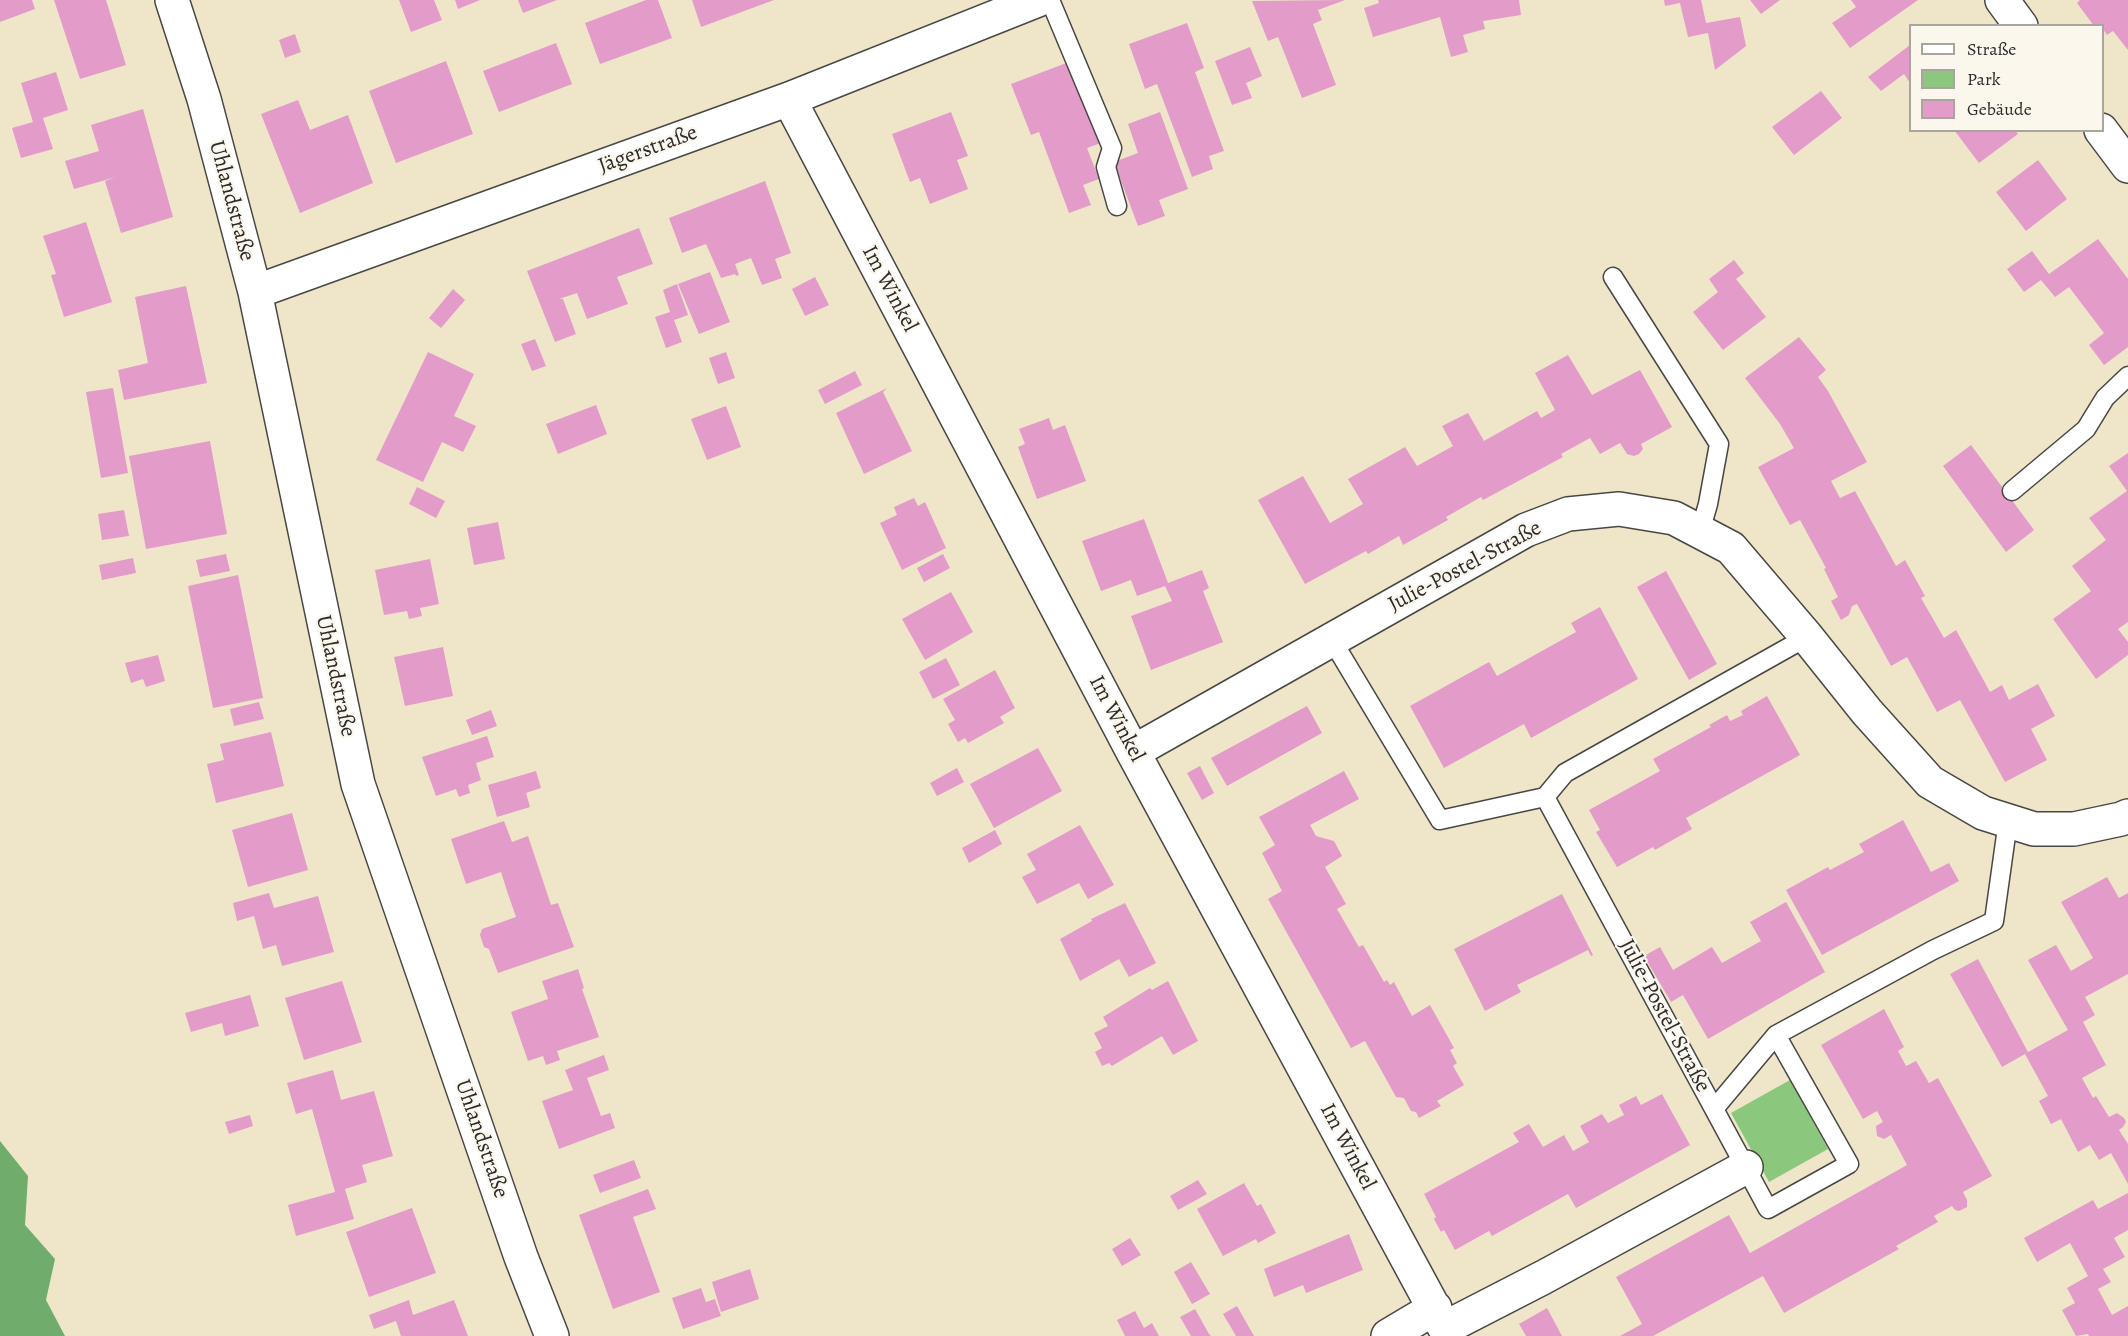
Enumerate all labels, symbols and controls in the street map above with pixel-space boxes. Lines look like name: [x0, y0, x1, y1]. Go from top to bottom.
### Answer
legend: [1909, 24, 2104, 132]
text: Straße: [1967, 37, 2016, 61]
text: Park: [1967, 67, 2001, 91]
text: Gebäude: [1967, 97, 2032, 121]
street label: Jägerstraße: [595, 120, 701, 180]
street label: Uhlandstraße: [202, 138, 260, 264]
street label: Im Winkel: [855, 241, 923, 337]
street label: Julie-Postel-Straße: [1384, 516, 1546, 618]
street label: Uhlandstraße: [309, 613, 361, 739]
street label: Im Winkel: [1082, 671, 1150, 767]
street label: Julie-Postel-Straße: [1613, 935, 1715, 1097]
street label: Uhlandstraße: [448, 1076, 514, 1202]
street label: Im Winkel: [1313, 1099, 1381, 1195]

